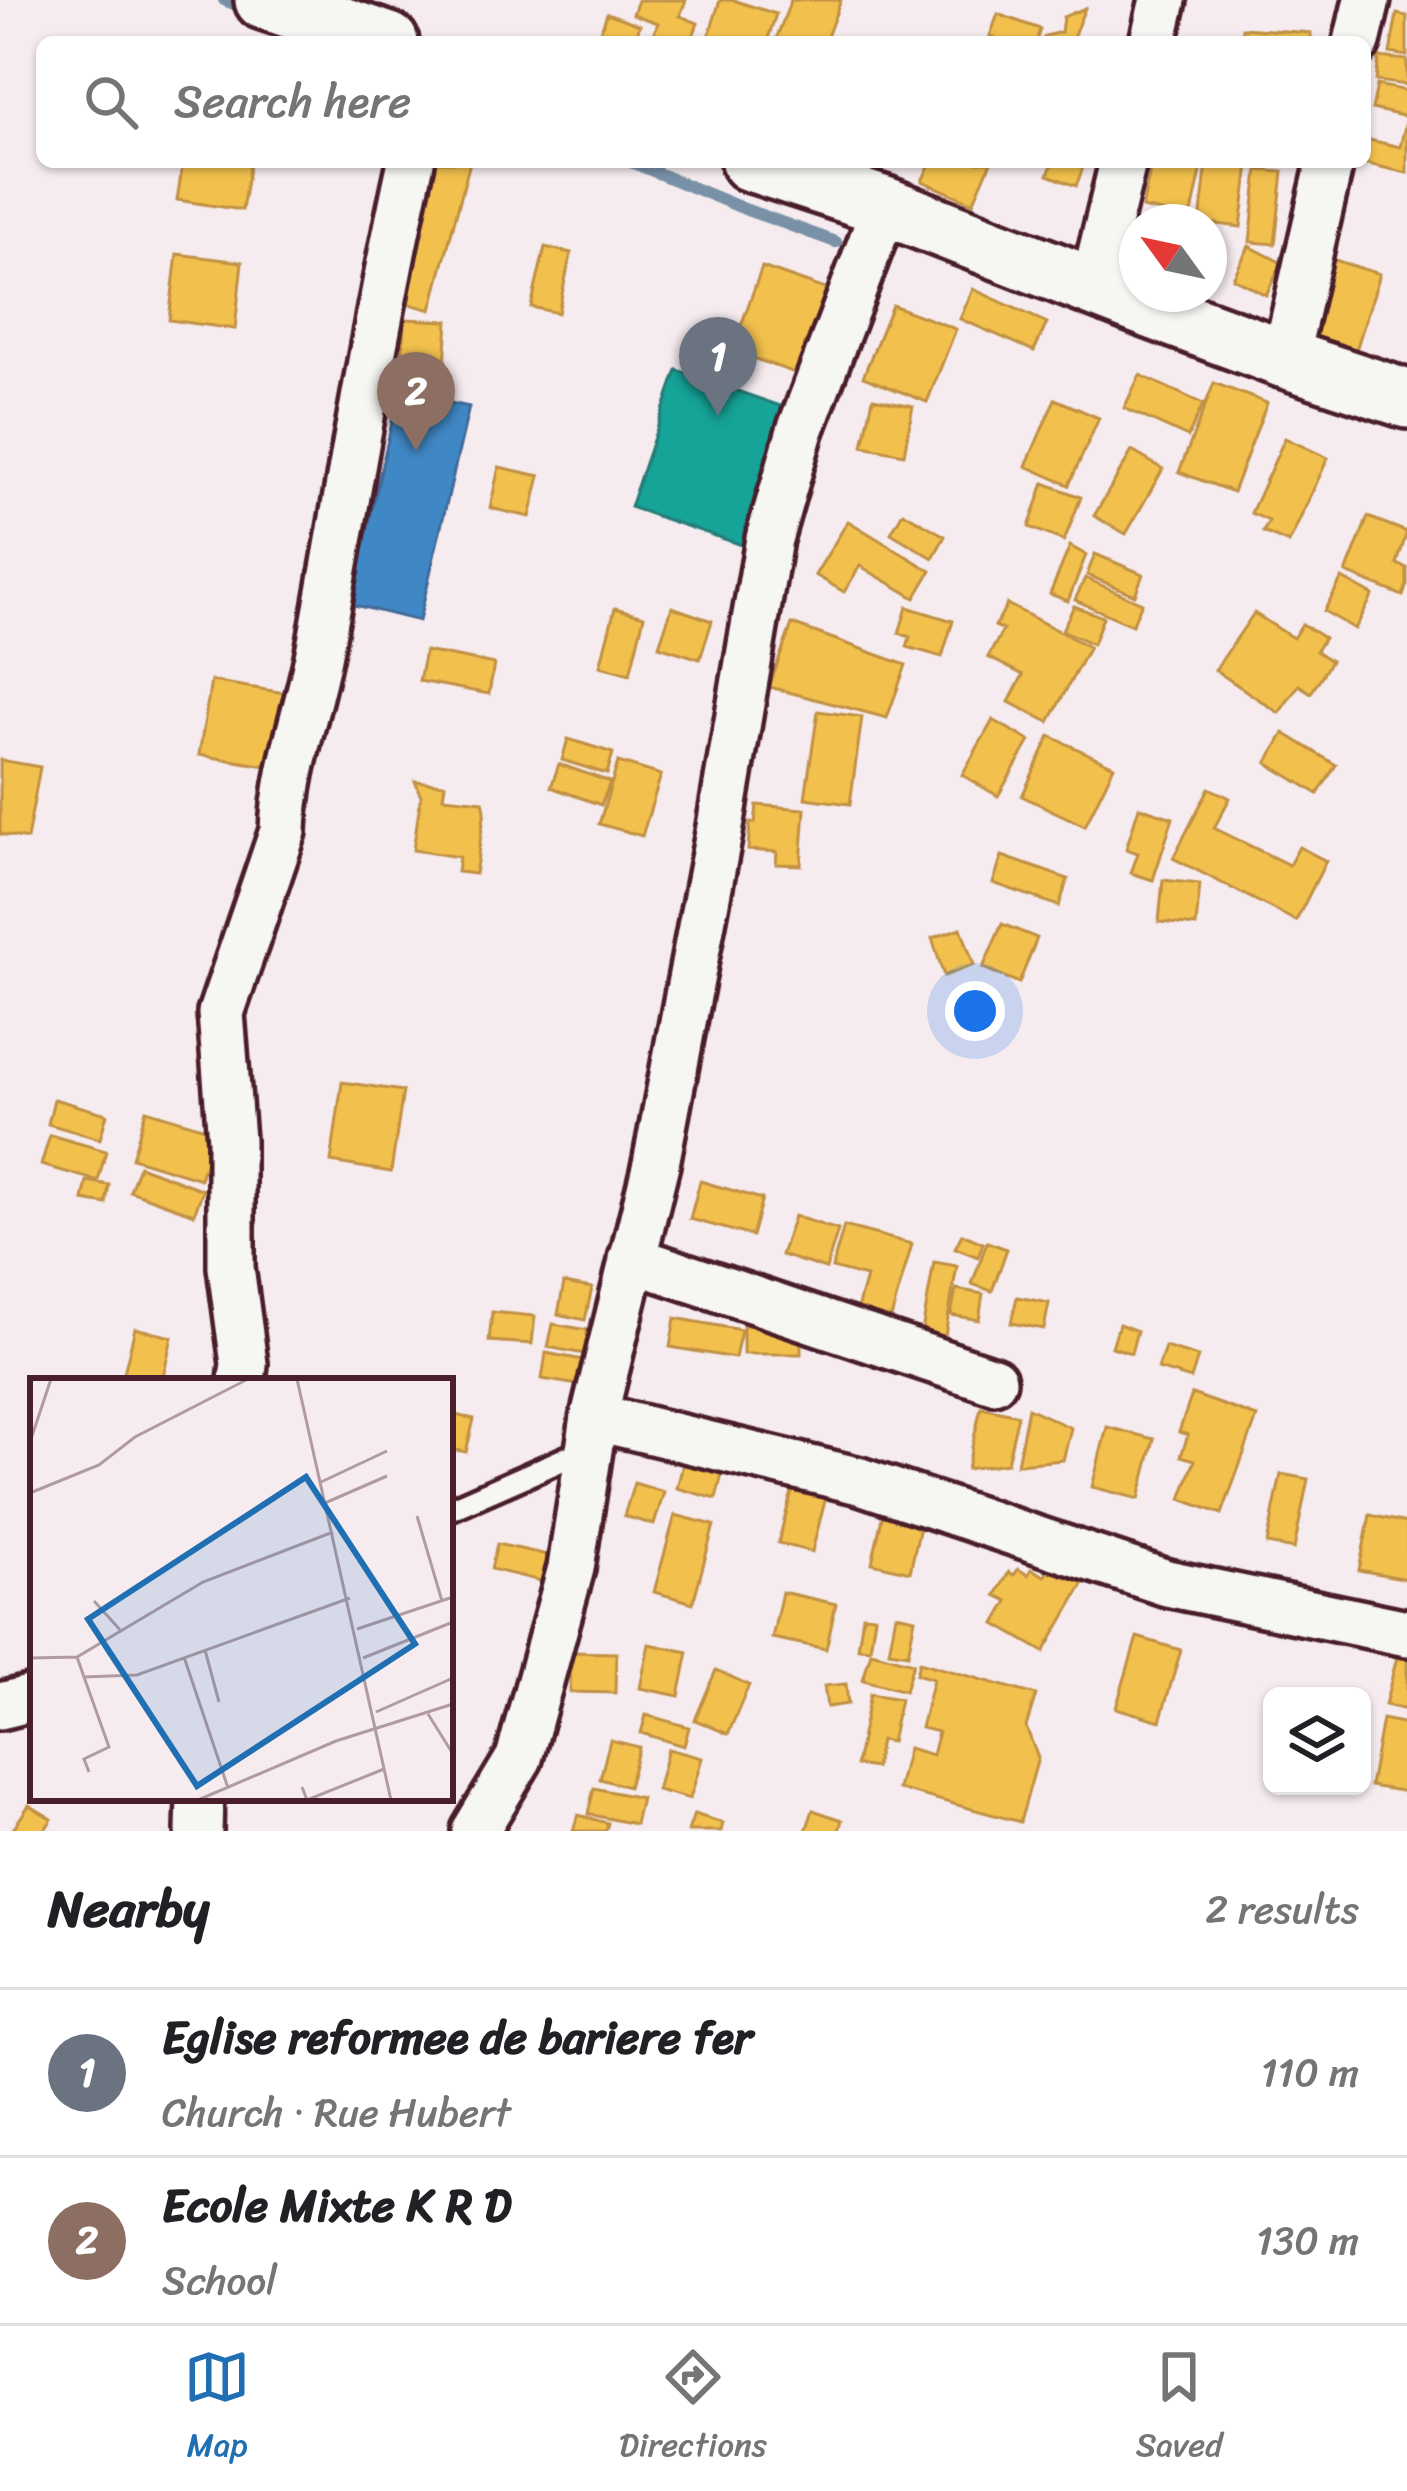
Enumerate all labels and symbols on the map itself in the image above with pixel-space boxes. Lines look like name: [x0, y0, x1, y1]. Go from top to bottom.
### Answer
north arrow: [1119, 204, 1227, 312]
pin: 1: [679, 317, 757, 416]
pin: 2: [377, 352, 455, 451]
your location: [945, 981, 1005, 1041]
inset map: [30, 1378, 453, 1801]

